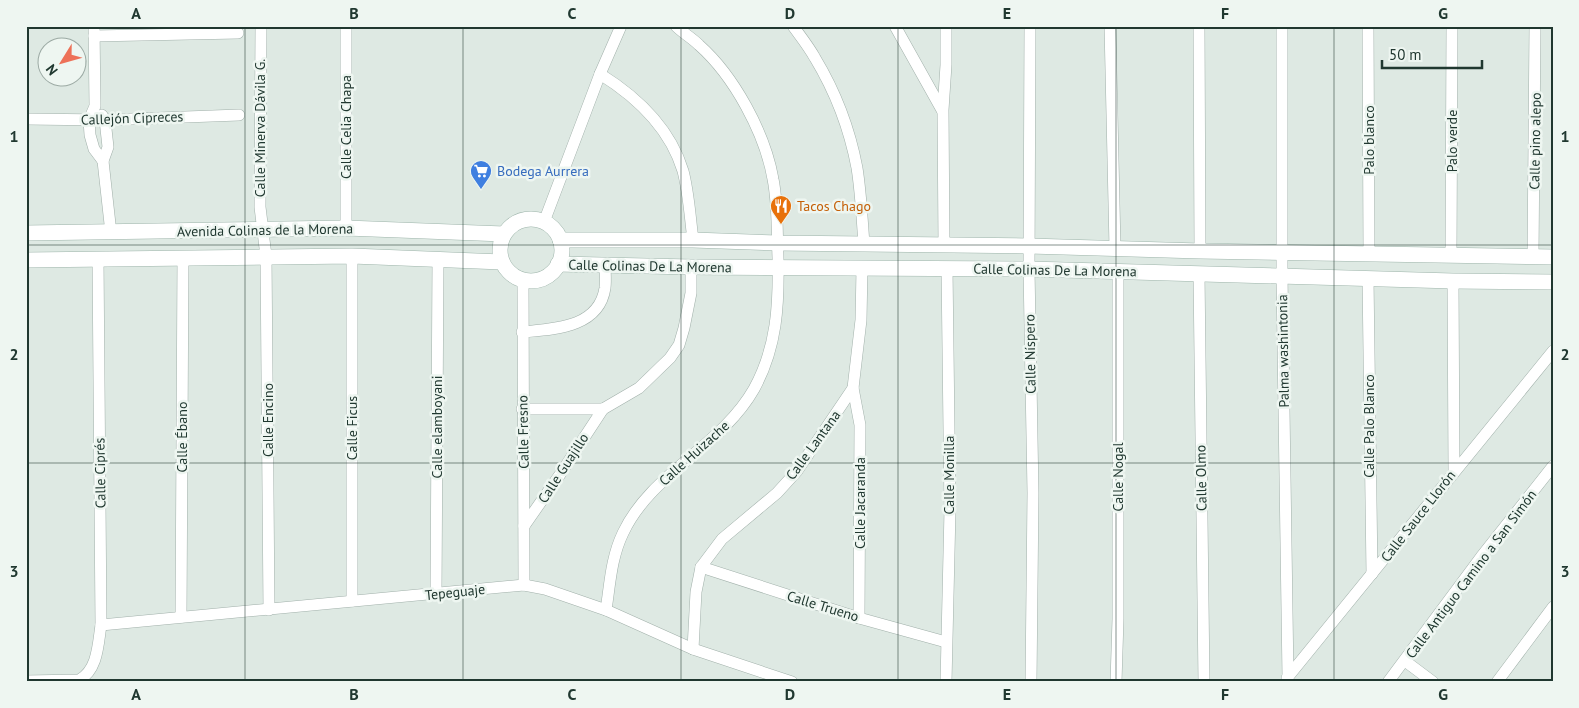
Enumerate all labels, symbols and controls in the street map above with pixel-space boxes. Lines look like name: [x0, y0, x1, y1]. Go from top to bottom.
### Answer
text: A: [131, 3, 141, 23]
text: B: [349, 3, 359, 23]
text: C: [568, 3, 577, 23]
text: D: [785, 3, 795, 23]
text: E: [1003, 3, 1011, 23]
text: F: [1221, 3, 1229, 23]
text: G: [1438, 3, 1448, 23]
north arrow: [38, 38, 88, 88]
scale bar: [1382, 38, 1482, 70]
text: 50 m: [1389, 45, 1422, 64]
street label: Calle Minerva Dávila G.: [251, 59, 269, 197]
text: N: [42, 61, 62, 79]
street label: Calle Celia Chapa: [337, 75, 355, 179]
street label: Calle pino alepo: [1525, 92, 1545, 190]
street label: Palo blanco: [1360, 105, 1378, 175]
street label: Callejón Cipreces: [80, 107, 184, 129]
street label: Palo verde: [1443, 110, 1461, 172]
text: 1: [9, 126, 19, 146]
text: 1: [1560, 126, 1570, 146]
supermarket icon: Bodega Aurrera: [469, 159, 493, 190]
place label: Bodega Aurrera: [497, 162, 589, 180]
restaurant icon: Tacos Chago: [769, 194, 793, 225]
place label: Tacos Chago: [797, 197, 871, 215]
street label: Avenida Colinas de la Morena: [177, 219, 353, 241]
street label: Calle Colinas De La Morena: [568, 256, 732, 276]
street label: Calle Colinas De La Morena: [973, 260, 1137, 280]
street label: Palma washintonia: [1273, 294, 1293, 408]
street label: Calle Níspero: [1020, 314, 1040, 394]
text: 2: [9, 344, 19, 364]
text: 2: [1560, 344, 1570, 364]
street label: Calle Palo Blanco: [1360, 374, 1378, 478]
street label: Calle elamboyani: [428, 375, 446, 479]
street label: Calle Encino: [259, 383, 277, 457]
street label: Calle Fresno: [513, 395, 533, 469]
street label: Calle Ficus: [343, 396, 361, 460]
street label: Calle Ébano: [173, 402, 191, 472]
street label: Calle Lantana: [782, 407, 844, 483]
street label: Calle Huizache: [655, 417, 733, 489]
street label: Calle Guajillo: [534, 430, 592, 506]
street label: Calle Monilla: [940, 436, 958, 514]
street label: Calle Ciprés: [90, 437, 110, 509]
street label: Calle Nogal: [1109, 442, 1127, 512]
street label: Calle Olmo: [1191, 445, 1211, 511]
street label: Calle Jacaranda: [851, 457, 869, 549]
street label: Calle Sauce Llorón: [1377, 467, 1459, 565]
street label: Calle Antiguo Camino a San Simón: [1402, 486, 1540, 662]
text: 3: [9, 561, 19, 581]
text: 3: [1560, 561, 1570, 581]
street label: Tepeguaje: [424, 580, 486, 604]
street label: Calle Trueno: [785, 587, 861, 625]
text: A: [131, 684, 141, 704]
text: B: [349, 684, 359, 704]
text: C: [568, 684, 577, 704]
text: D: [785, 684, 795, 704]
text: E: [1003, 684, 1011, 704]
text: F: [1221, 684, 1229, 704]
text: G: [1438, 684, 1448, 704]

